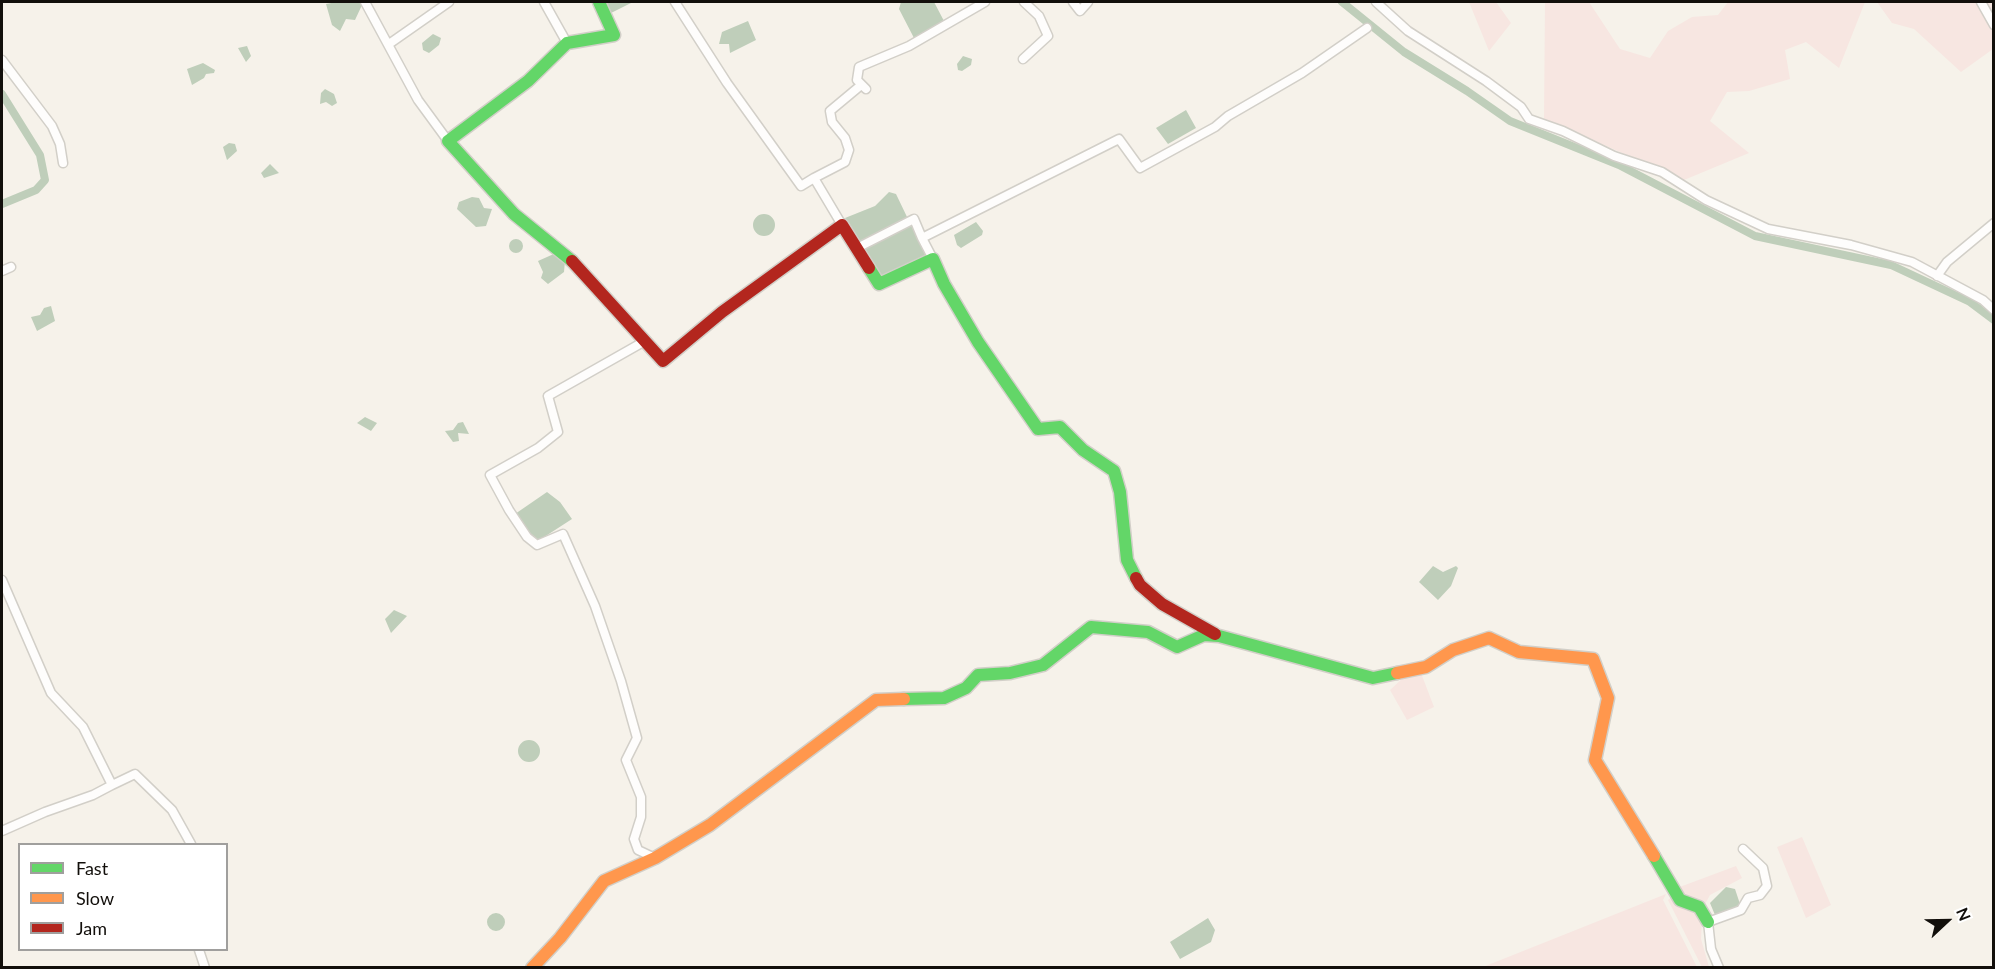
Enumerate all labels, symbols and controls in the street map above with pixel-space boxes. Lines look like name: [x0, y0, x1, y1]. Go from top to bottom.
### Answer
legend: [18, 843, 228, 951]
text: Fast: [76, 857, 108, 879]
text: Slow: [76, 887, 114, 909]
north arrow: [1917, 891, 1977, 951]
text: N: [1953, 905, 1975, 923]
text: Jam: [76, 917, 107, 939]

